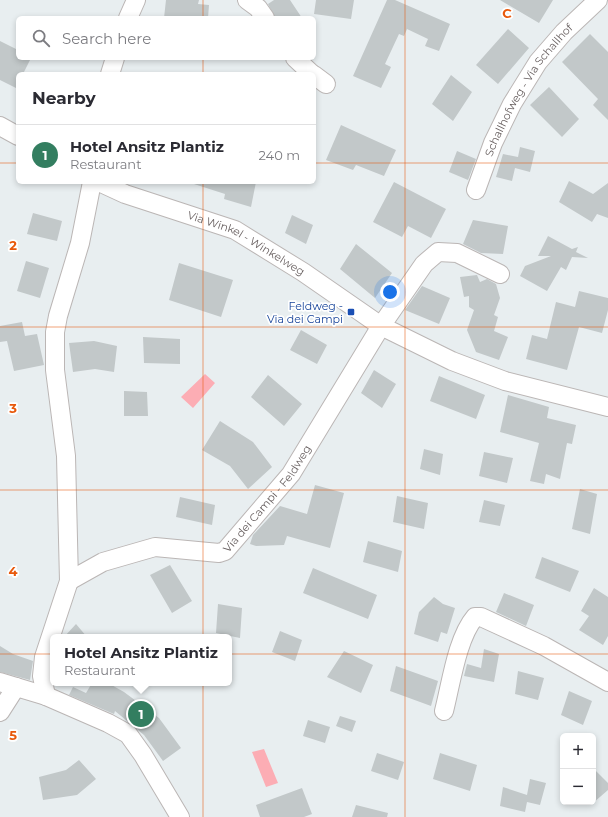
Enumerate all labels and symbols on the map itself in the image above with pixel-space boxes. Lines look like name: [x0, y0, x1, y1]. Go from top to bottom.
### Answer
text: C: [502, 5, 512, 21]
street label: Schallhofweg - Via Schallhof: [482, 20, 576, 158]
street label: Via Winkel - Winkelweg: [186, 208, 307, 278]
text: 2: [9, 237, 17, 253]
your location: [380, 282, 400, 302]
place label: Feldweg - Via dei Campi: [267, 299, 343, 326]
marker: Feldweg - Via dei Campi: [346, 307, 356, 317]
text: 3: [8, 400, 17, 416]
street label: Via dei Campi - Feldweg: [220, 442, 314, 555]
text: 4: [9, 563, 18, 579]
pin: 1: [128, 699, 154, 729]
text: 5: [9, 727, 17, 743]

